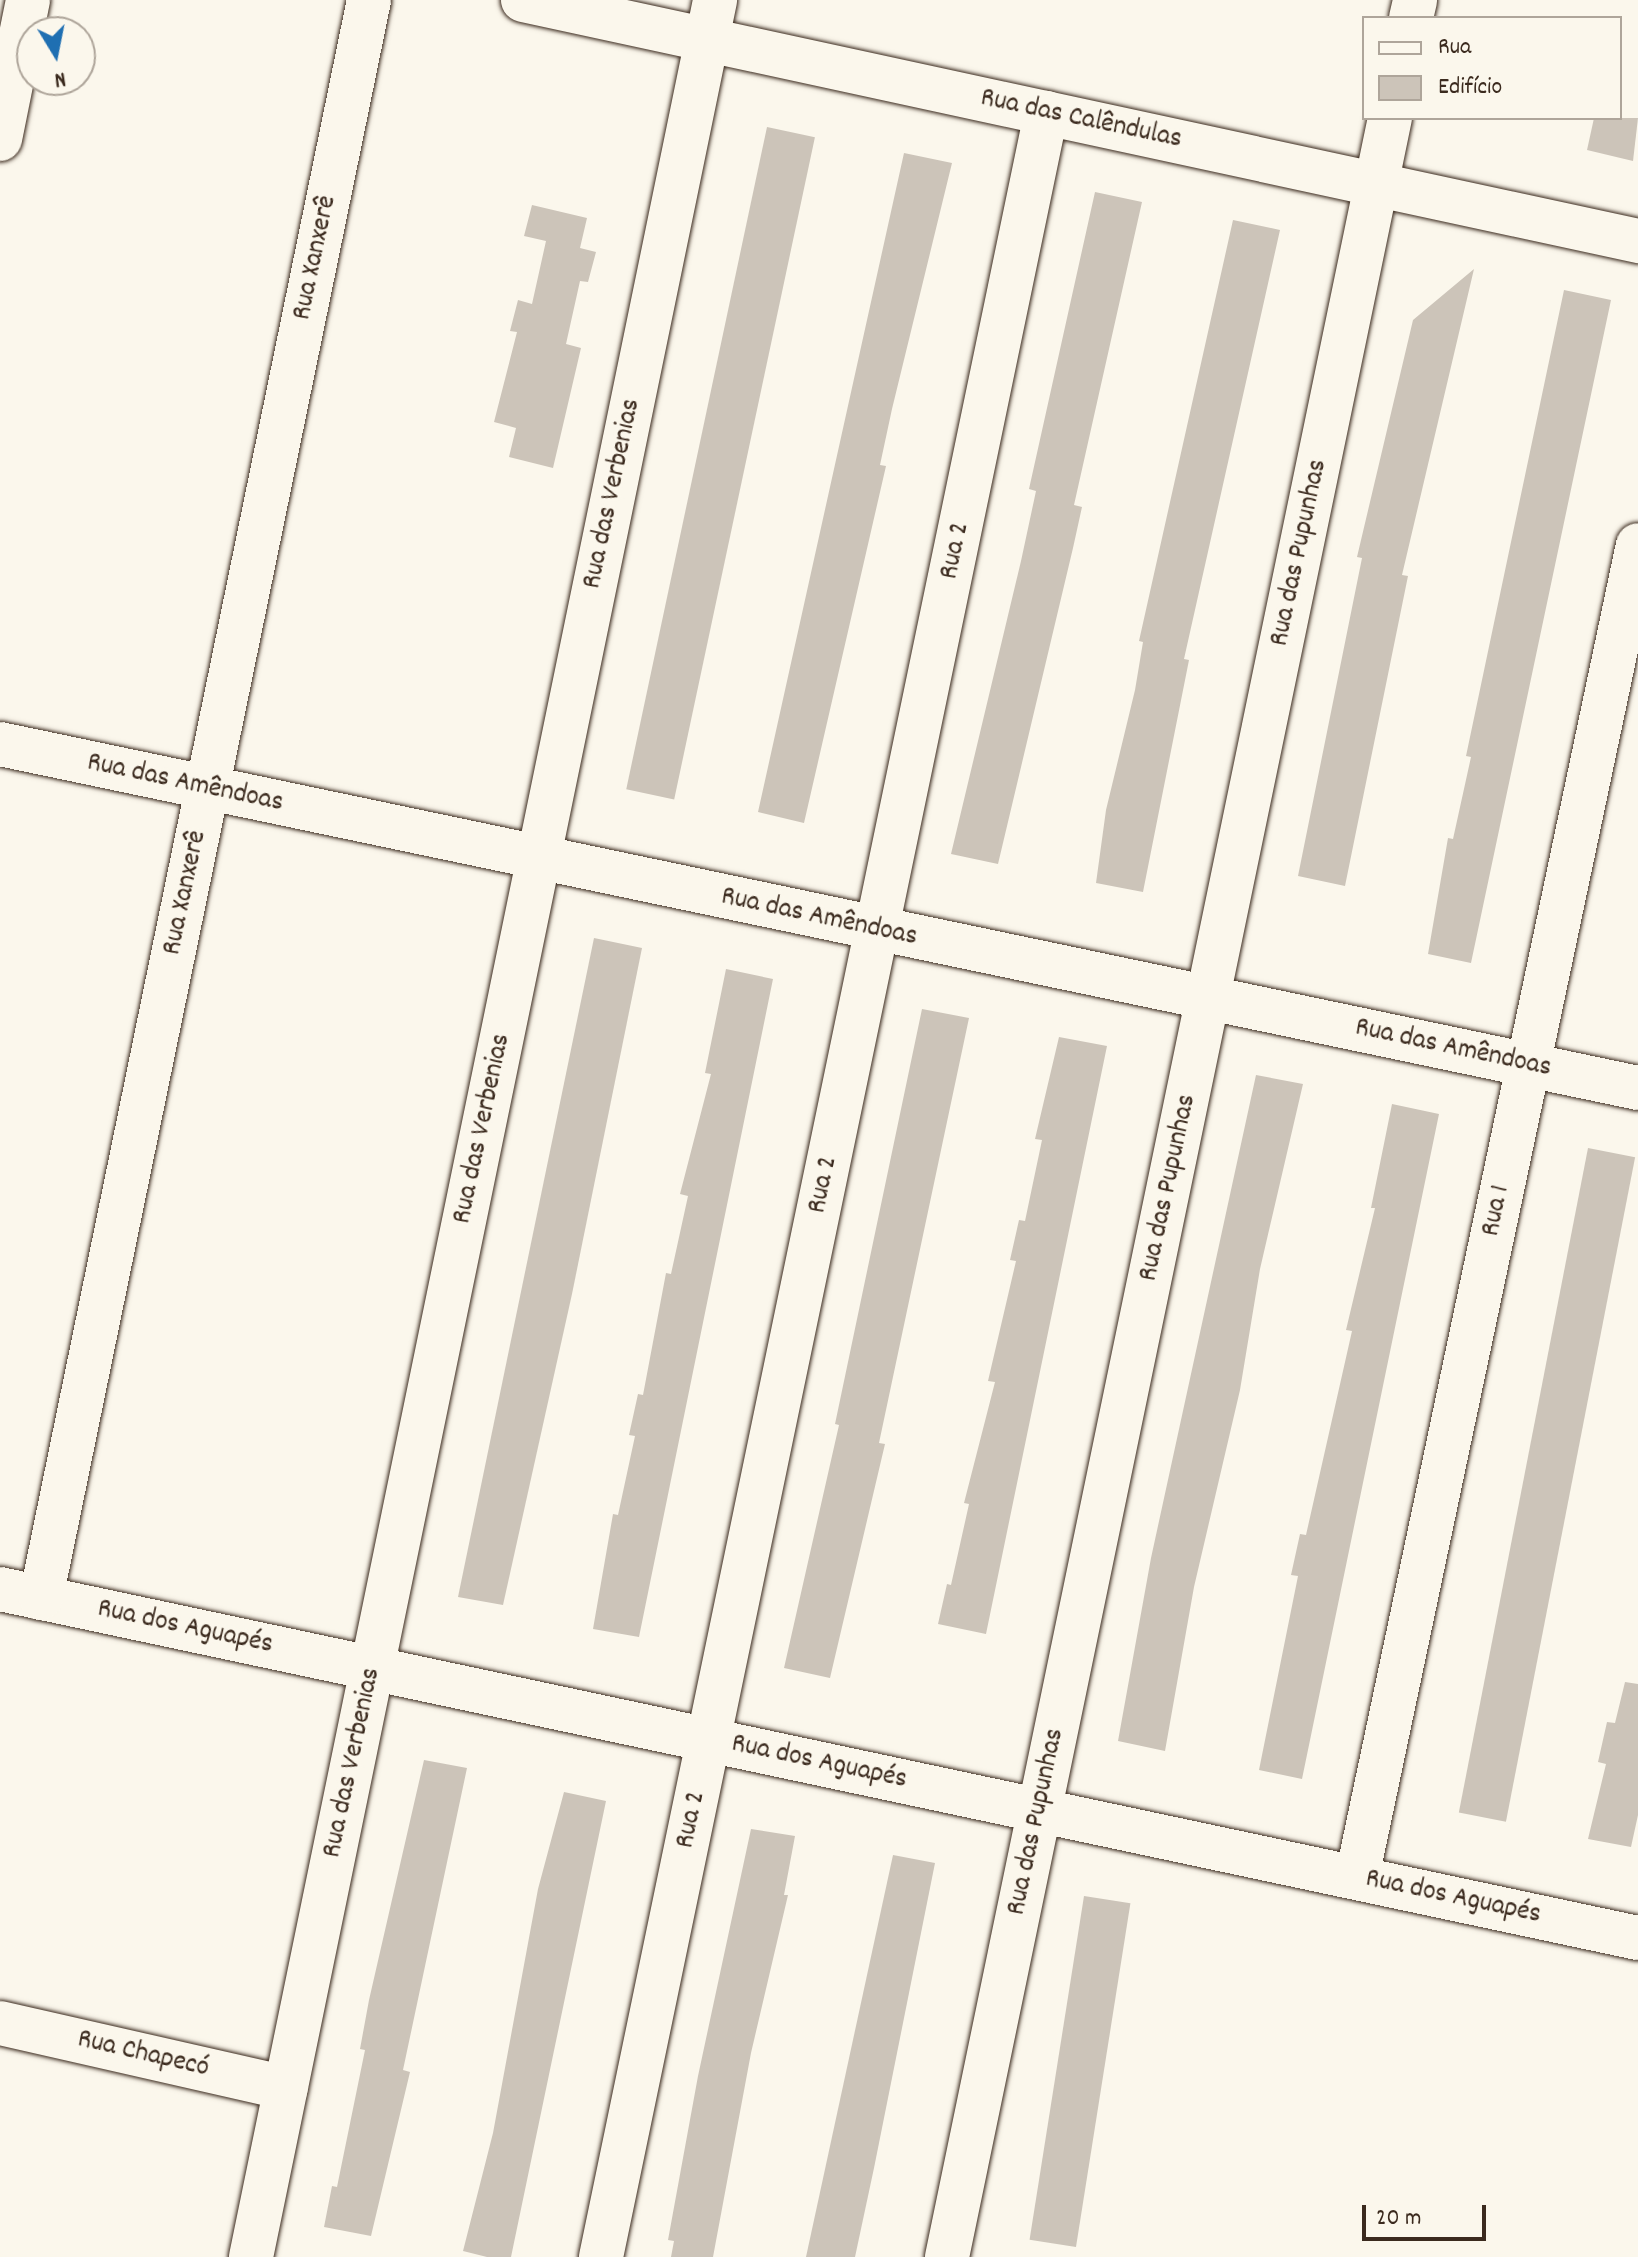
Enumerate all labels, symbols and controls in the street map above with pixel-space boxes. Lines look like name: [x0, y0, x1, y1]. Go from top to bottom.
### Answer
north arrow: [16, 16, 96, 96]
legend: [1362, 16, 1622, 120]
text: Rua: [1438, 31, 1471, 65]
text: N: [52, 62, 68, 94]
text: Edifício: [1438, 71, 1502, 105]
street label: Rua das Calêndulas: [977, 82, 1185, 158]
street label: Rua Xanxerê: [286, 193, 346, 323]
street label: Rua das Verbenias: [576, 396, 650, 592]
street label: Rua das Pupunhas: [1264, 457, 1336, 649]
street label: Rua 2: [934, 519, 978, 583]
street label: Rua das Amêndoas: [84, 747, 286, 821]
street label: Rua Xanxerê: [156, 828, 216, 958]
street label: Rua das Amêndoas: [718, 881, 920, 955]
street label: Rua das Amêndoas: [1352, 1012, 1554, 1086]
street label: Rua das Verbenias: [446, 1031, 520, 1227]
street label: Rua das Pupunhas: [1133, 1092, 1205, 1284]
street label: Rua 2: [802, 1153, 846, 1217]
street label: Rua 1: [1475, 1182, 1519, 1240]
street label: Rua dos Aguapés: [94, 1593, 276, 1663]
street label: Rua das Verbenias: [316, 1665, 390, 1861]
street label: Rua das Pupunhas: [1001, 1726, 1073, 1918]
street label: Rua dos Aguapés: [728, 1728, 910, 1798]
street label: Rua 2: [670, 1788, 714, 1852]
street label: Rua dos Aguapés: [1362, 1863, 1544, 1933]
street label: Rua Chapecó: [74, 2024, 212, 2086]
scale bar: [1366, 2189, 1490, 2239]
text: 20 m: [1376, 2202, 1422, 2236]

